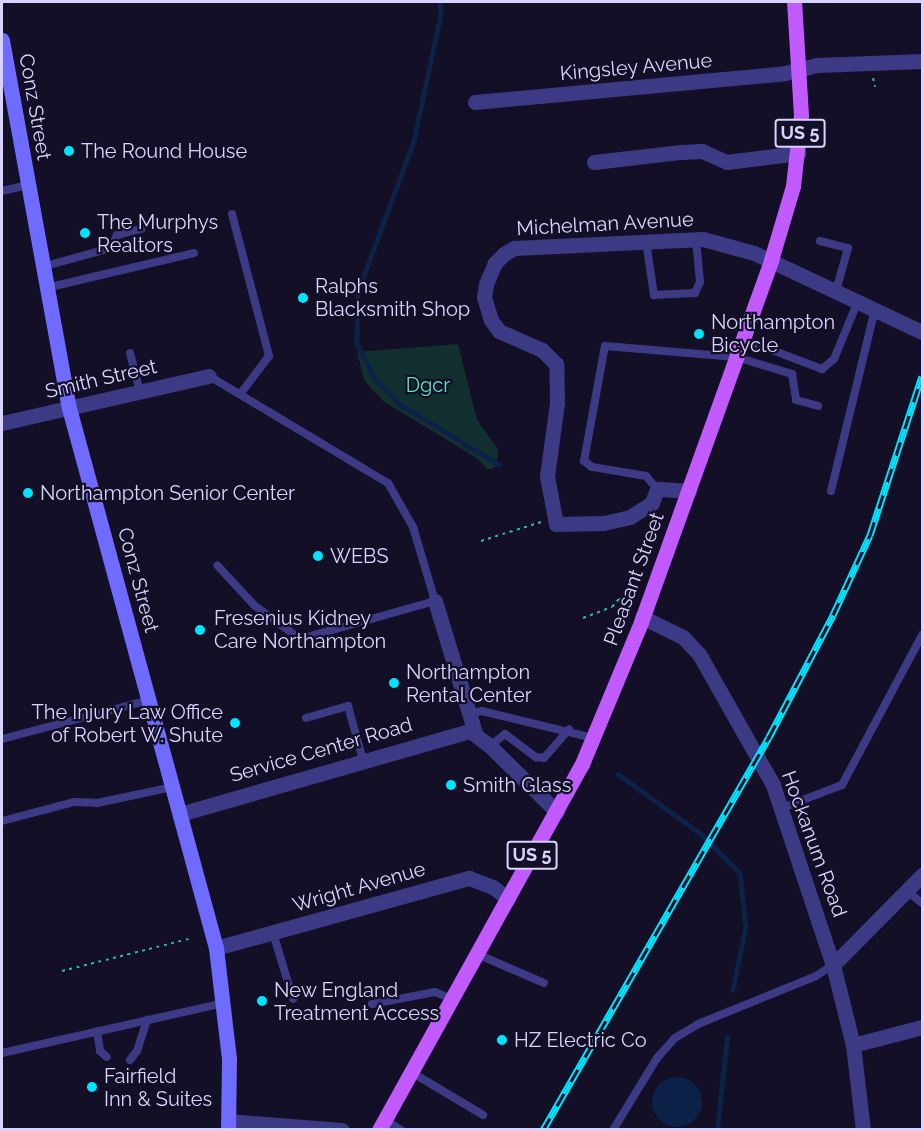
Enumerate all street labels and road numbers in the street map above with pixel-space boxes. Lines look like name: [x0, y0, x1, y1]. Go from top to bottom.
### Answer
street label: Kingsley Avenue: [558, 48, 714, 86]
street label: Conz Street: [14, 52, 56, 162]
road number: US 5: [774, 118, 826, 148]
street label: Michelman Avenue: [516, 207, 694, 241]
street label: Smith Street: [43, 355, 159, 403]
street label: Pleasant Street: [599, 509, 669, 649]
street label: Conz Street: [112, 525, 164, 635]
street label: Service Center Road: [227, 712, 415, 788]
street label: Hockanum Road: [776, 768, 852, 920]
road number: US 5: [506, 840, 558, 870]
street label: Wright Avenue: [290, 857, 428, 917]

